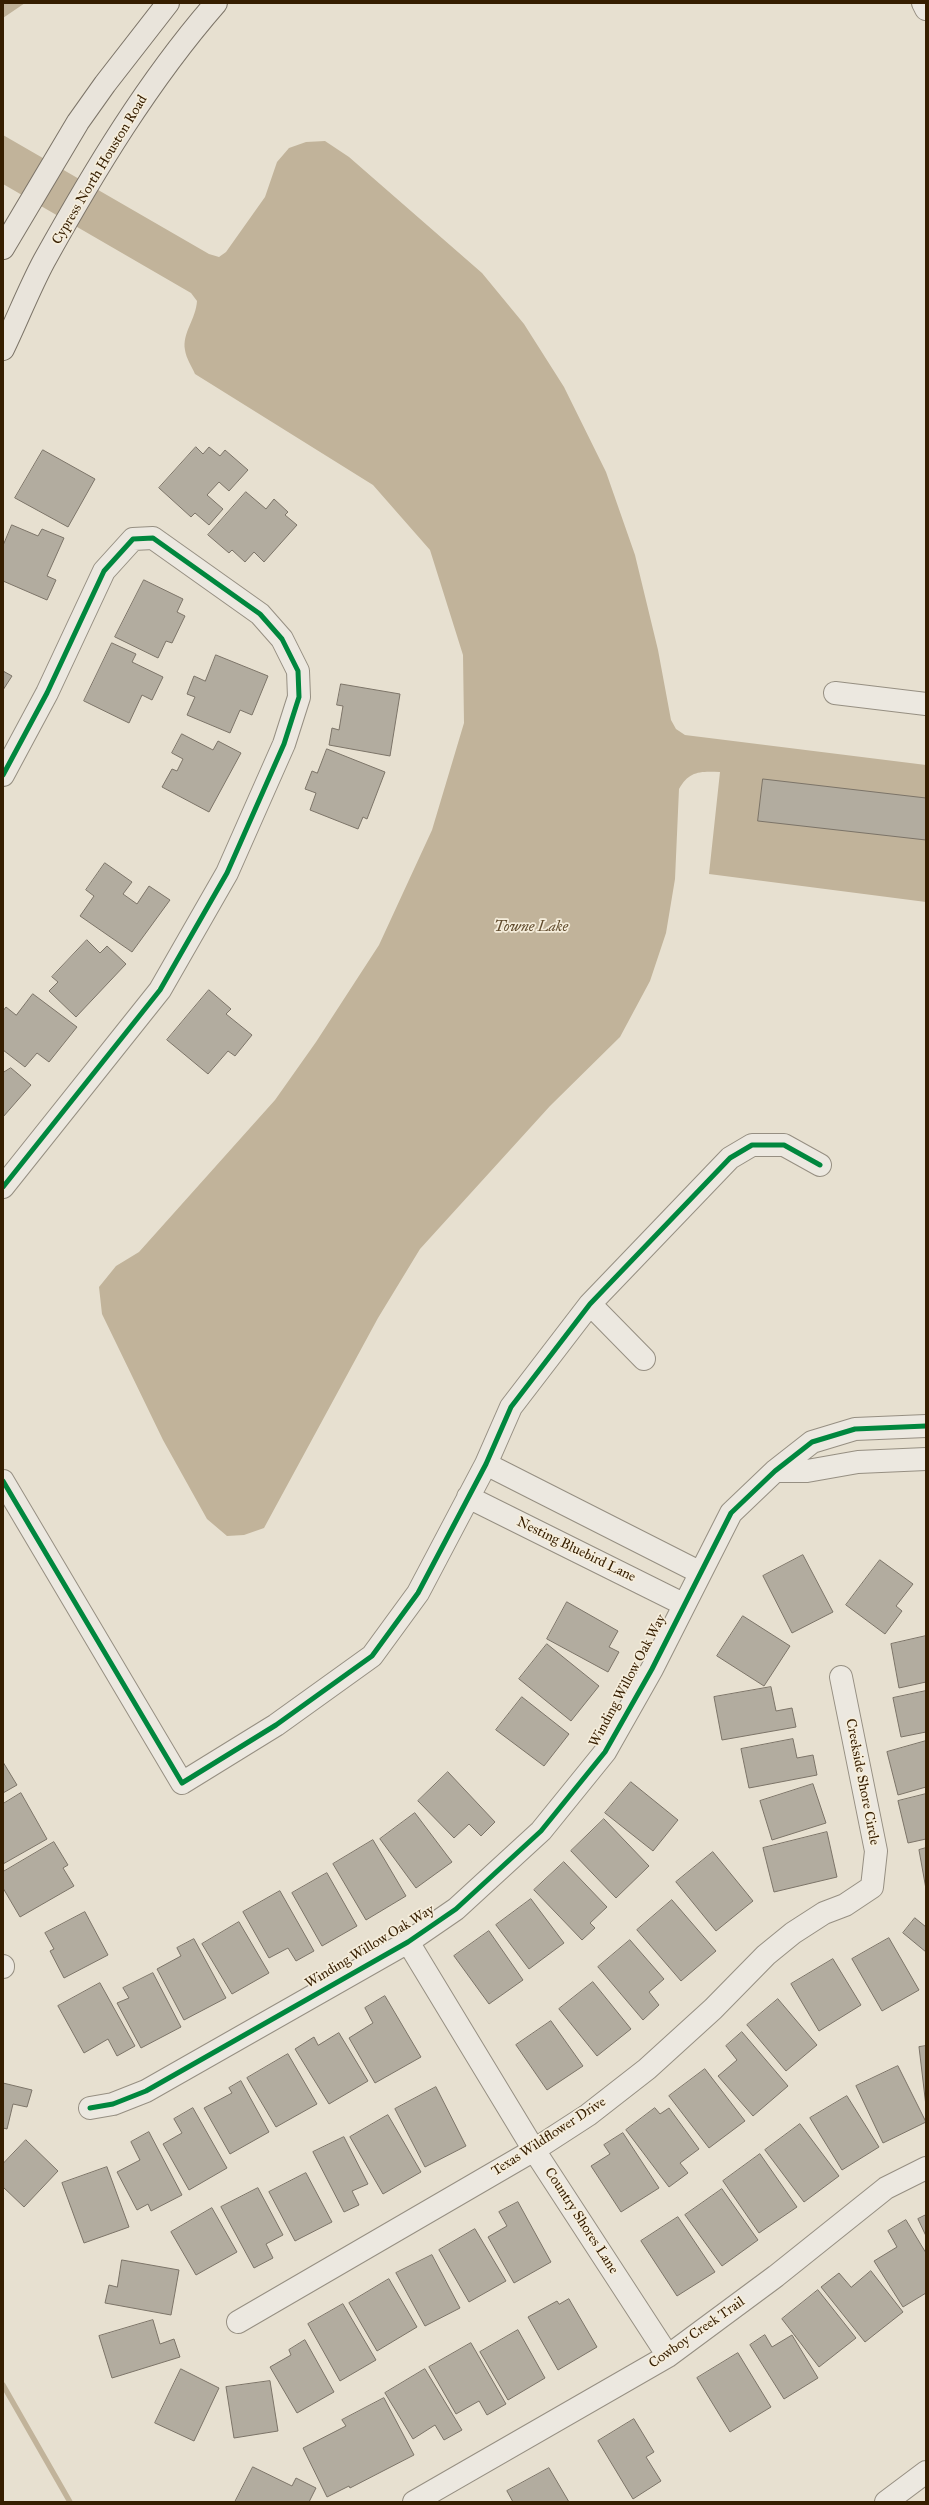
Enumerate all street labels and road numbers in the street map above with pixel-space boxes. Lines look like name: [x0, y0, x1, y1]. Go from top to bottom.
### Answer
street label: Cypress North Houston Road: [49, 92, 151, 248]
street label: Nesting Bluebird Lane: [514, 1514, 638, 1586]
street label: Winding Willow Oak Way: [586, 1612, 670, 1750]
street label: Creekside Shore Circle: [841, 1717, 883, 1847]
street label: Winding Willow Oak Way: [302, 1902, 438, 1992]
street label: Texas Wildflower Drive: [489, 2094, 609, 2180]
street label: Country Shores Lane: [540, 2165, 622, 2277]
street label: Cowboy Creek Trail: [646, 2294, 748, 2372]

